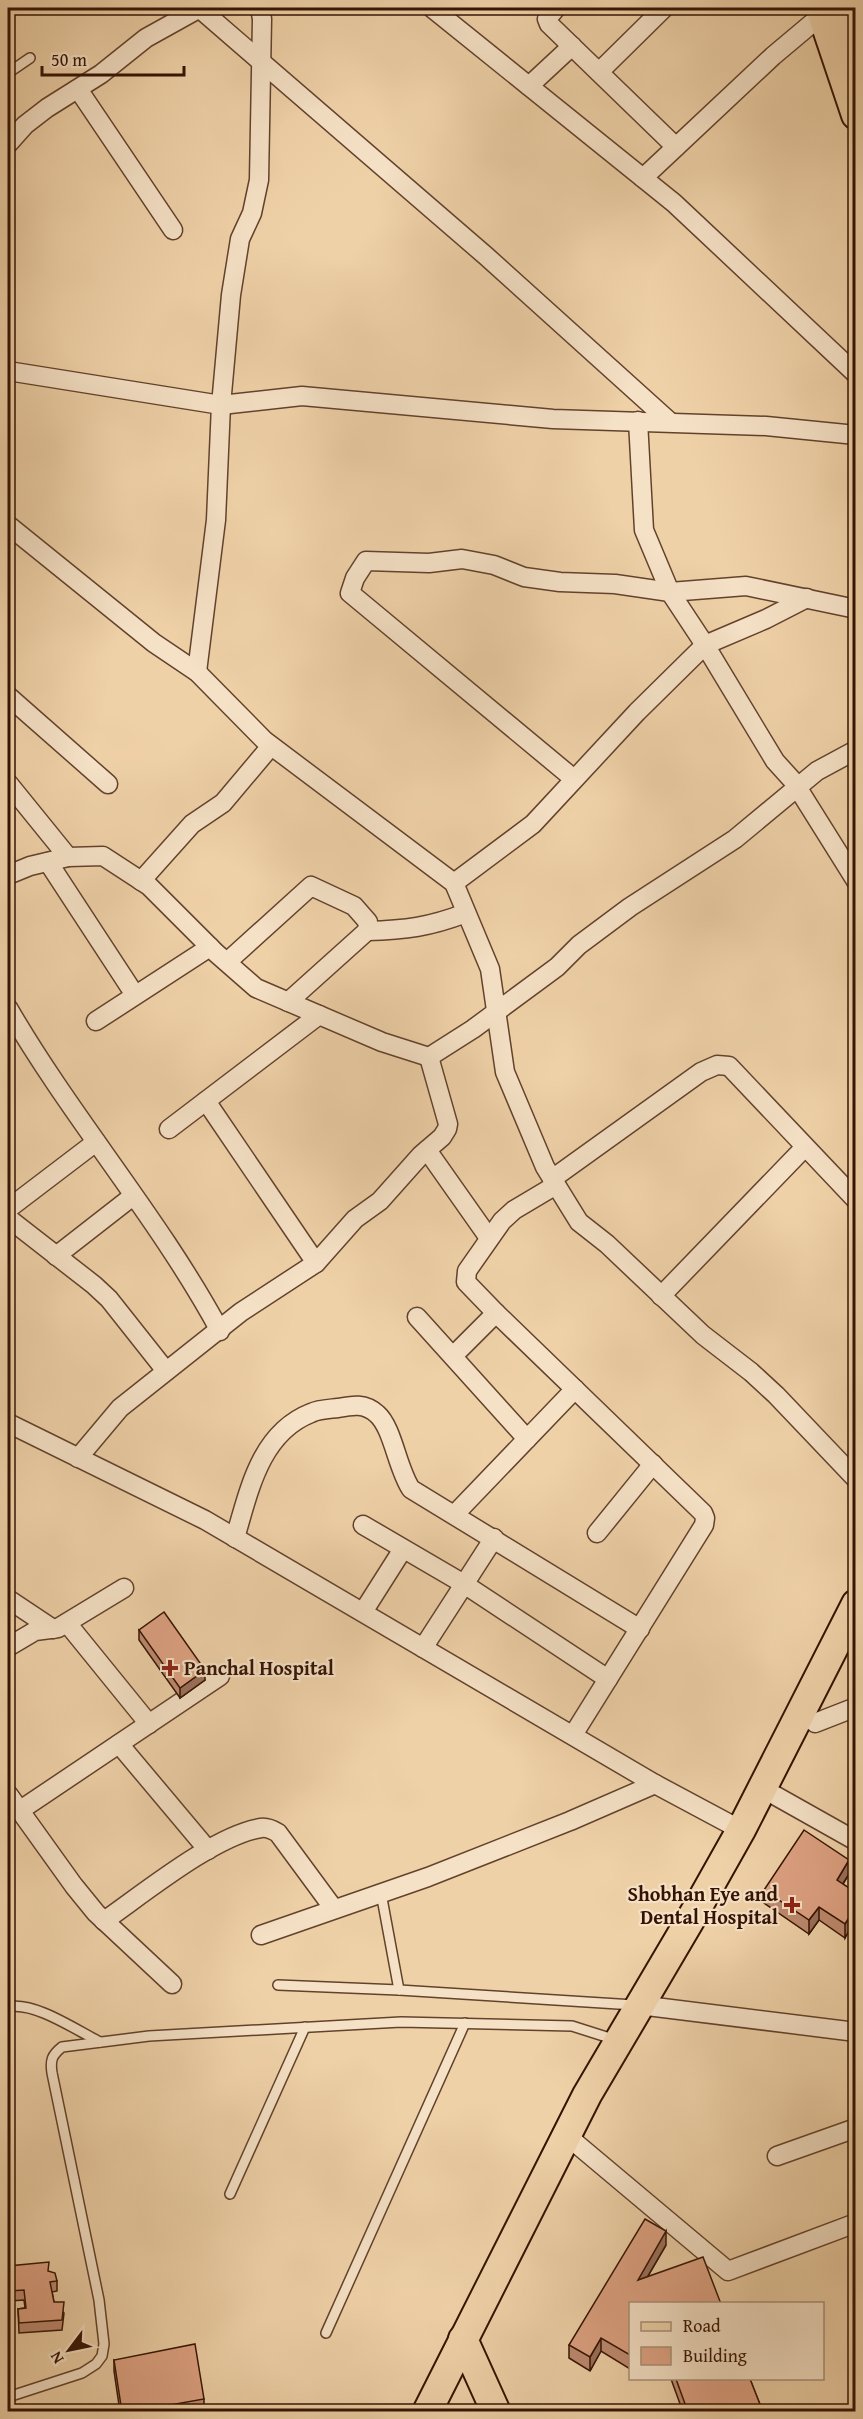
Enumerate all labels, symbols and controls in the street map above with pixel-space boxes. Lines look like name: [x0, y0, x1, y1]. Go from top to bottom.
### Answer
scale bar: [42, 39, 184, 77]
text: 50 m: [51, 46, 87, 73]
place label: Panchal Hospital: [184, 1653, 334, 1682]
marker: Panchal Hospital: [161, 1659, 179, 1677]
place label: Shobhan Eye and Dental Hospital: [627, 1879, 779, 1931]
marker: Shobhan Eye and Dental Hospital: [783, 1896, 801, 1914]
legend: [629, 2302, 824, 2380]
text: Road: [683, 2312, 721, 2339]
north arrow: [39, 2320, 99, 2380]
text: Building: [683, 2342, 747, 2369]
text: N: [43, 2347, 69, 2369]

